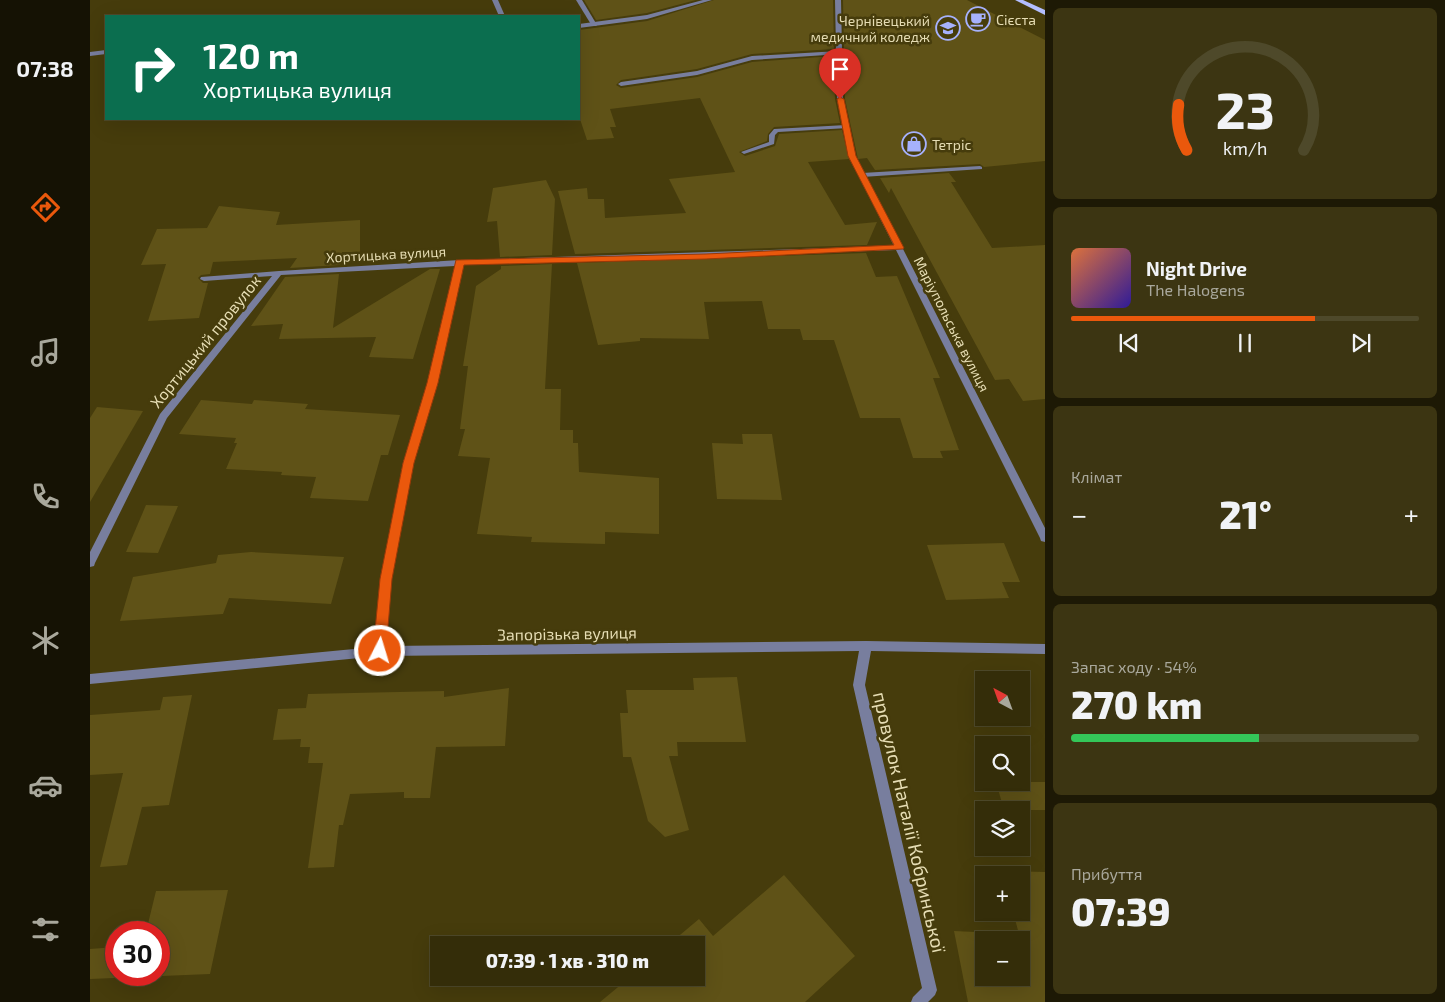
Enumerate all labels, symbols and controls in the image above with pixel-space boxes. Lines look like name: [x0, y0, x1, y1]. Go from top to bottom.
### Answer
cafe icon: Сієста: [965, 6, 991, 32]
place label: Сієста: [996, 11, 1036, 28]
place label: Чернівецький медичний коледж: [811, 12, 930, 45]
school or university icon: Чернівецький медичний коледж: [935, 15, 961, 41]
text: 120 m: [203, 34, 299, 76]
icon: right: [120, 35, 185, 100]
pin: [819, 48, 861, 99]
text: 07:38: [16, 55, 74, 81]
icon: arrive: [826, 55, 854, 83]
text: Хортицька вулиця: [203, 76, 392, 102]
text: 23: [1215, 77, 1275, 139]
shop icon: Тетріс: [901, 131, 927, 157]
place label: Тетріс: [932, 136, 971, 153]
text: km/h: [1223, 137, 1267, 159]
icon: directions: [28, 190, 63, 225]
street label: Хортицька вулиця: [326, 242, 446, 266]
street label: Маріупольська вулиця: [911, 254, 993, 394]
text: Night Drive: [1146, 257, 1247, 280]
street label: Хортицький провулок: [146, 271, 265, 412]
text: The Halogens: [1146, 280, 1245, 299]
icon: previous: [1115, 329, 1143, 357]
icon: pause: [1231, 329, 1259, 357]
icon: next: [1347, 329, 1375, 357]
icon: music: [28, 335, 63, 370]
text: Клімат: [1071, 467, 1122, 486]
icon: phone: [28, 479, 63, 514]
text: 21°: [1219, 491, 1272, 537]
text: −: [1071, 497, 1087, 531]
text: +: [1404, 497, 1419, 531]
street label: Запорізька вулиця: [497, 622, 637, 645]
icon: climate: [28, 623, 63, 658]
position arrow: [353, 624, 405, 676]
text: Запас ходу · 54%: [1071, 657, 1197, 676]
north arrow: [975, 671, 1030, 726]
map controls: [975, 671, 1030, 986]
text: 270 km: [1071, 681, 1202, 727]
street label: провулок Наталії Кобринської: [868, 689, 951, 955]
button: search: [975, 736, 1030, 791]
icon: car: [28, 768, 63, 803]
button: layers: [975, 801, 1030, 856]
text: Прибуття: [1071, 864, 1142, 883]
button: +: [975, 866, 1030, 921]
text: 07:39: [1071, 888, 1171, 934]
icon: filters: [28, 912, 63, 947]
speed limit sign: 30: [105, 921, 170, 986]
button: −: [975, 931, 1030, 986]
text: 07:39 · 1 хв · 310 m: [486, 949, 649, 972]

